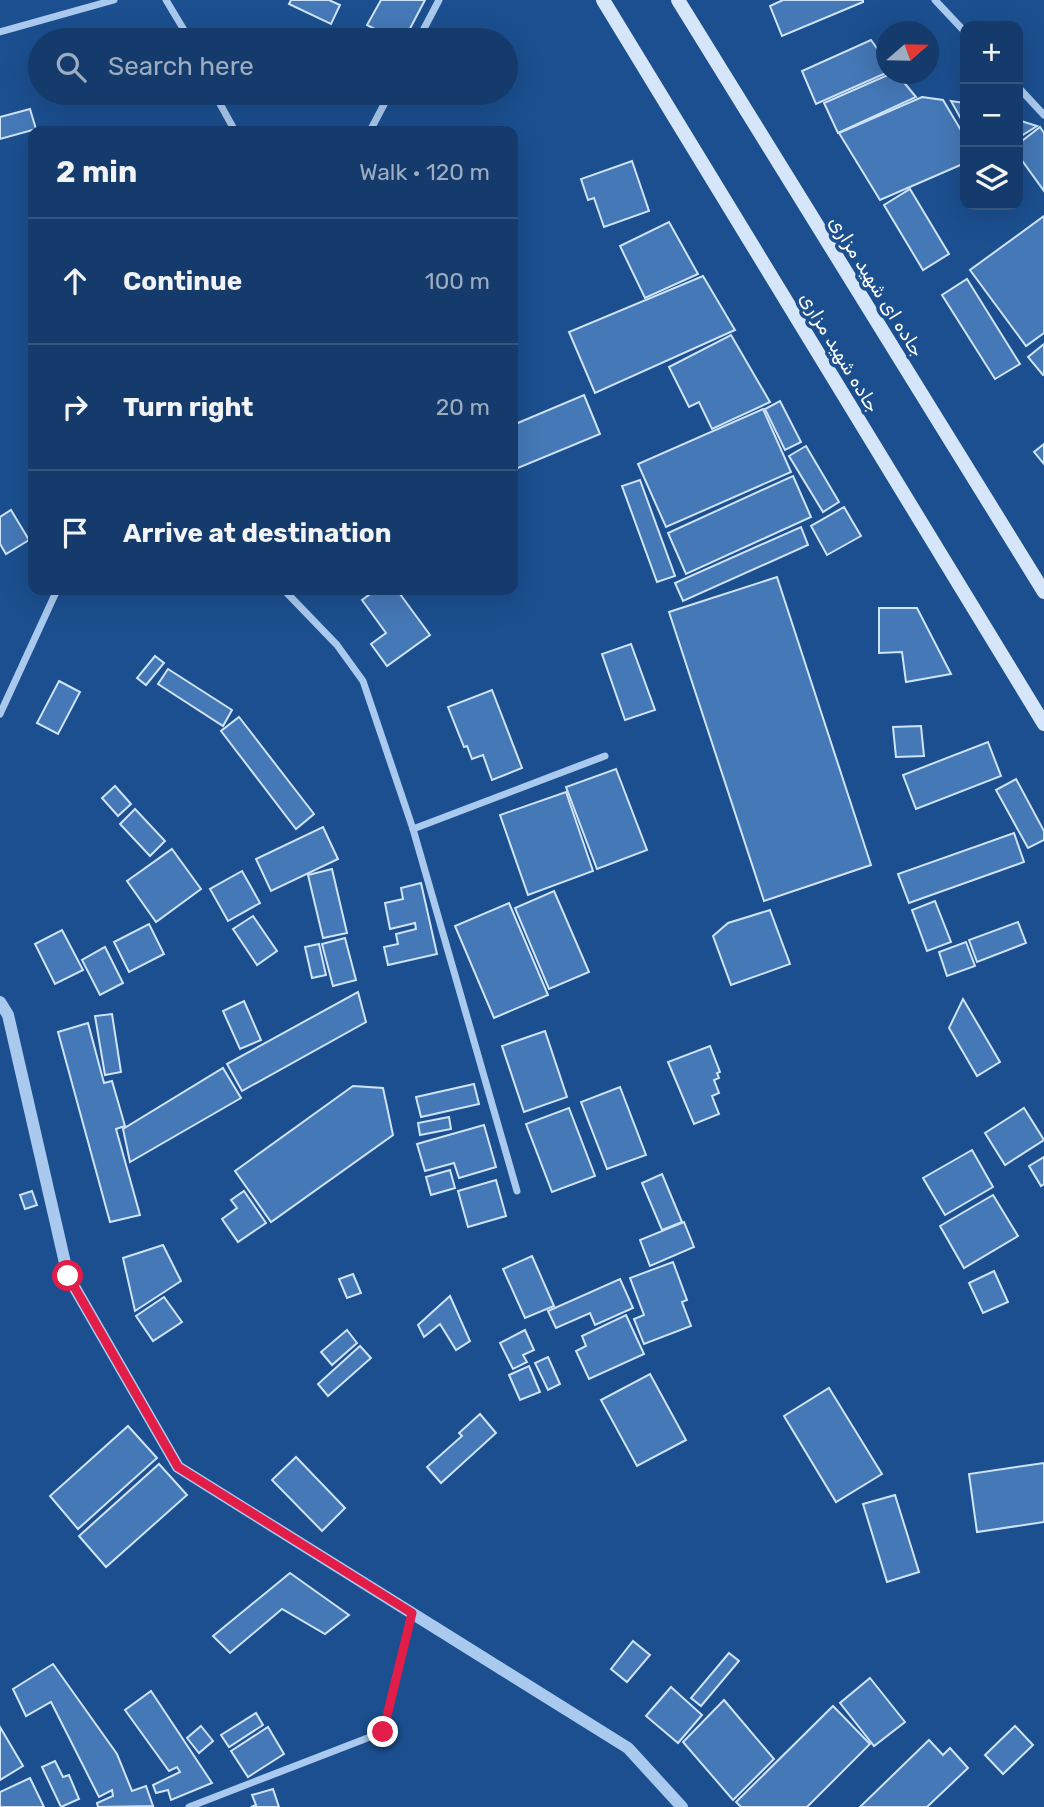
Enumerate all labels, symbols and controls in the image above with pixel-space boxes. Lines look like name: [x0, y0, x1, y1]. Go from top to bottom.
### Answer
north arrow: [876, 21, 939, 84]
map controls: [960, 21, 1023, 210]
button: +: [960, 21, 1023, 84]
search box: [28, 28, 518, 105]
icon: search: [52, 48, 90, 86]
text: Search here: [108, 51, 254, 82]
button: −: [960, 84, 1023, 147]
button: layers: [960, 147, 1023, 210]
text: 2 min: [56, 154, 137, 190]
text: Walk · 120 m: [359, 158, 490, 186]
street label: جاده ای شهید مزاری: [824, 212, 929, 361]
icon: ahead: [56, 262, 94, 300]
text: Continue: [123, 266, 242, 297]
text: 100 m: [425, 267, 490, 295]
street label: جاده شهید مزاری: [795, 288, 884, 416]
icon: right: [56, 388, 94, 426]
text: Turn right: [123, 392, 253, 423]
text: 20 m: [436, 393, 490, 421]
icon: arrive: [56, 514, 94, 552]
text: Arrive at destination: [123, 518, 391, 549]
route start: [52, 1260, 83, 1291]
route end: [367, 1716, 398, 1747]

